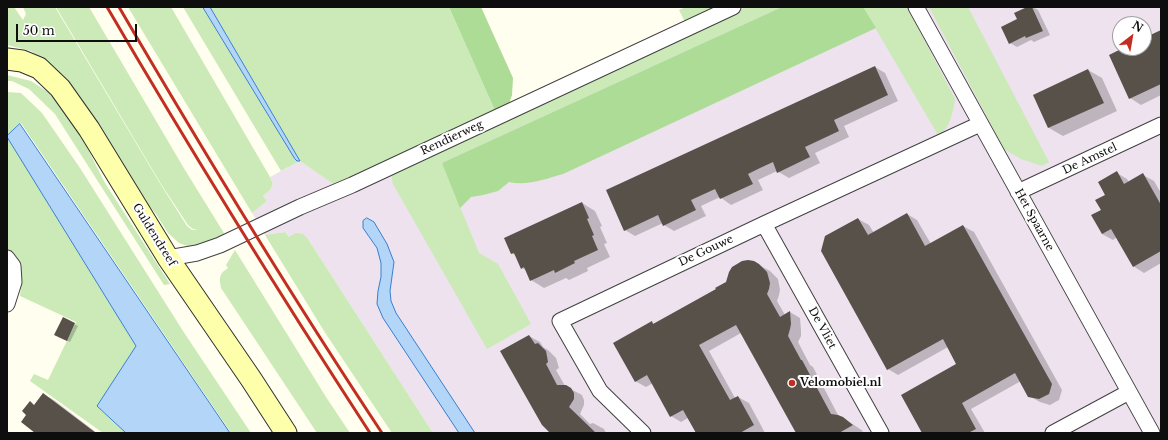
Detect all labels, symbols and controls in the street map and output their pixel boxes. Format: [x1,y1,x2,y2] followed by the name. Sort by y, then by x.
[18,16,139,42] scale bar
[1112,16,1152,56] north arrow
[1130,18,1146,35] text: N
[23,23,55,38] text: 50 m
[419,118,485,158] street label: Rendierweg
[1061,141,1119,177] street label: De Amstel
[1011,186,1057,254] street label: Het Spaarne
[129,201,179,269] street label: Guldendreef
[677,233,735,269] street label: De Gouwe
[805,305,839,351] street label: De Vliet
[800,376,881,390] place label: Velomobiel.nl
[787,378,797,388] marker: Velomobiel.nl

